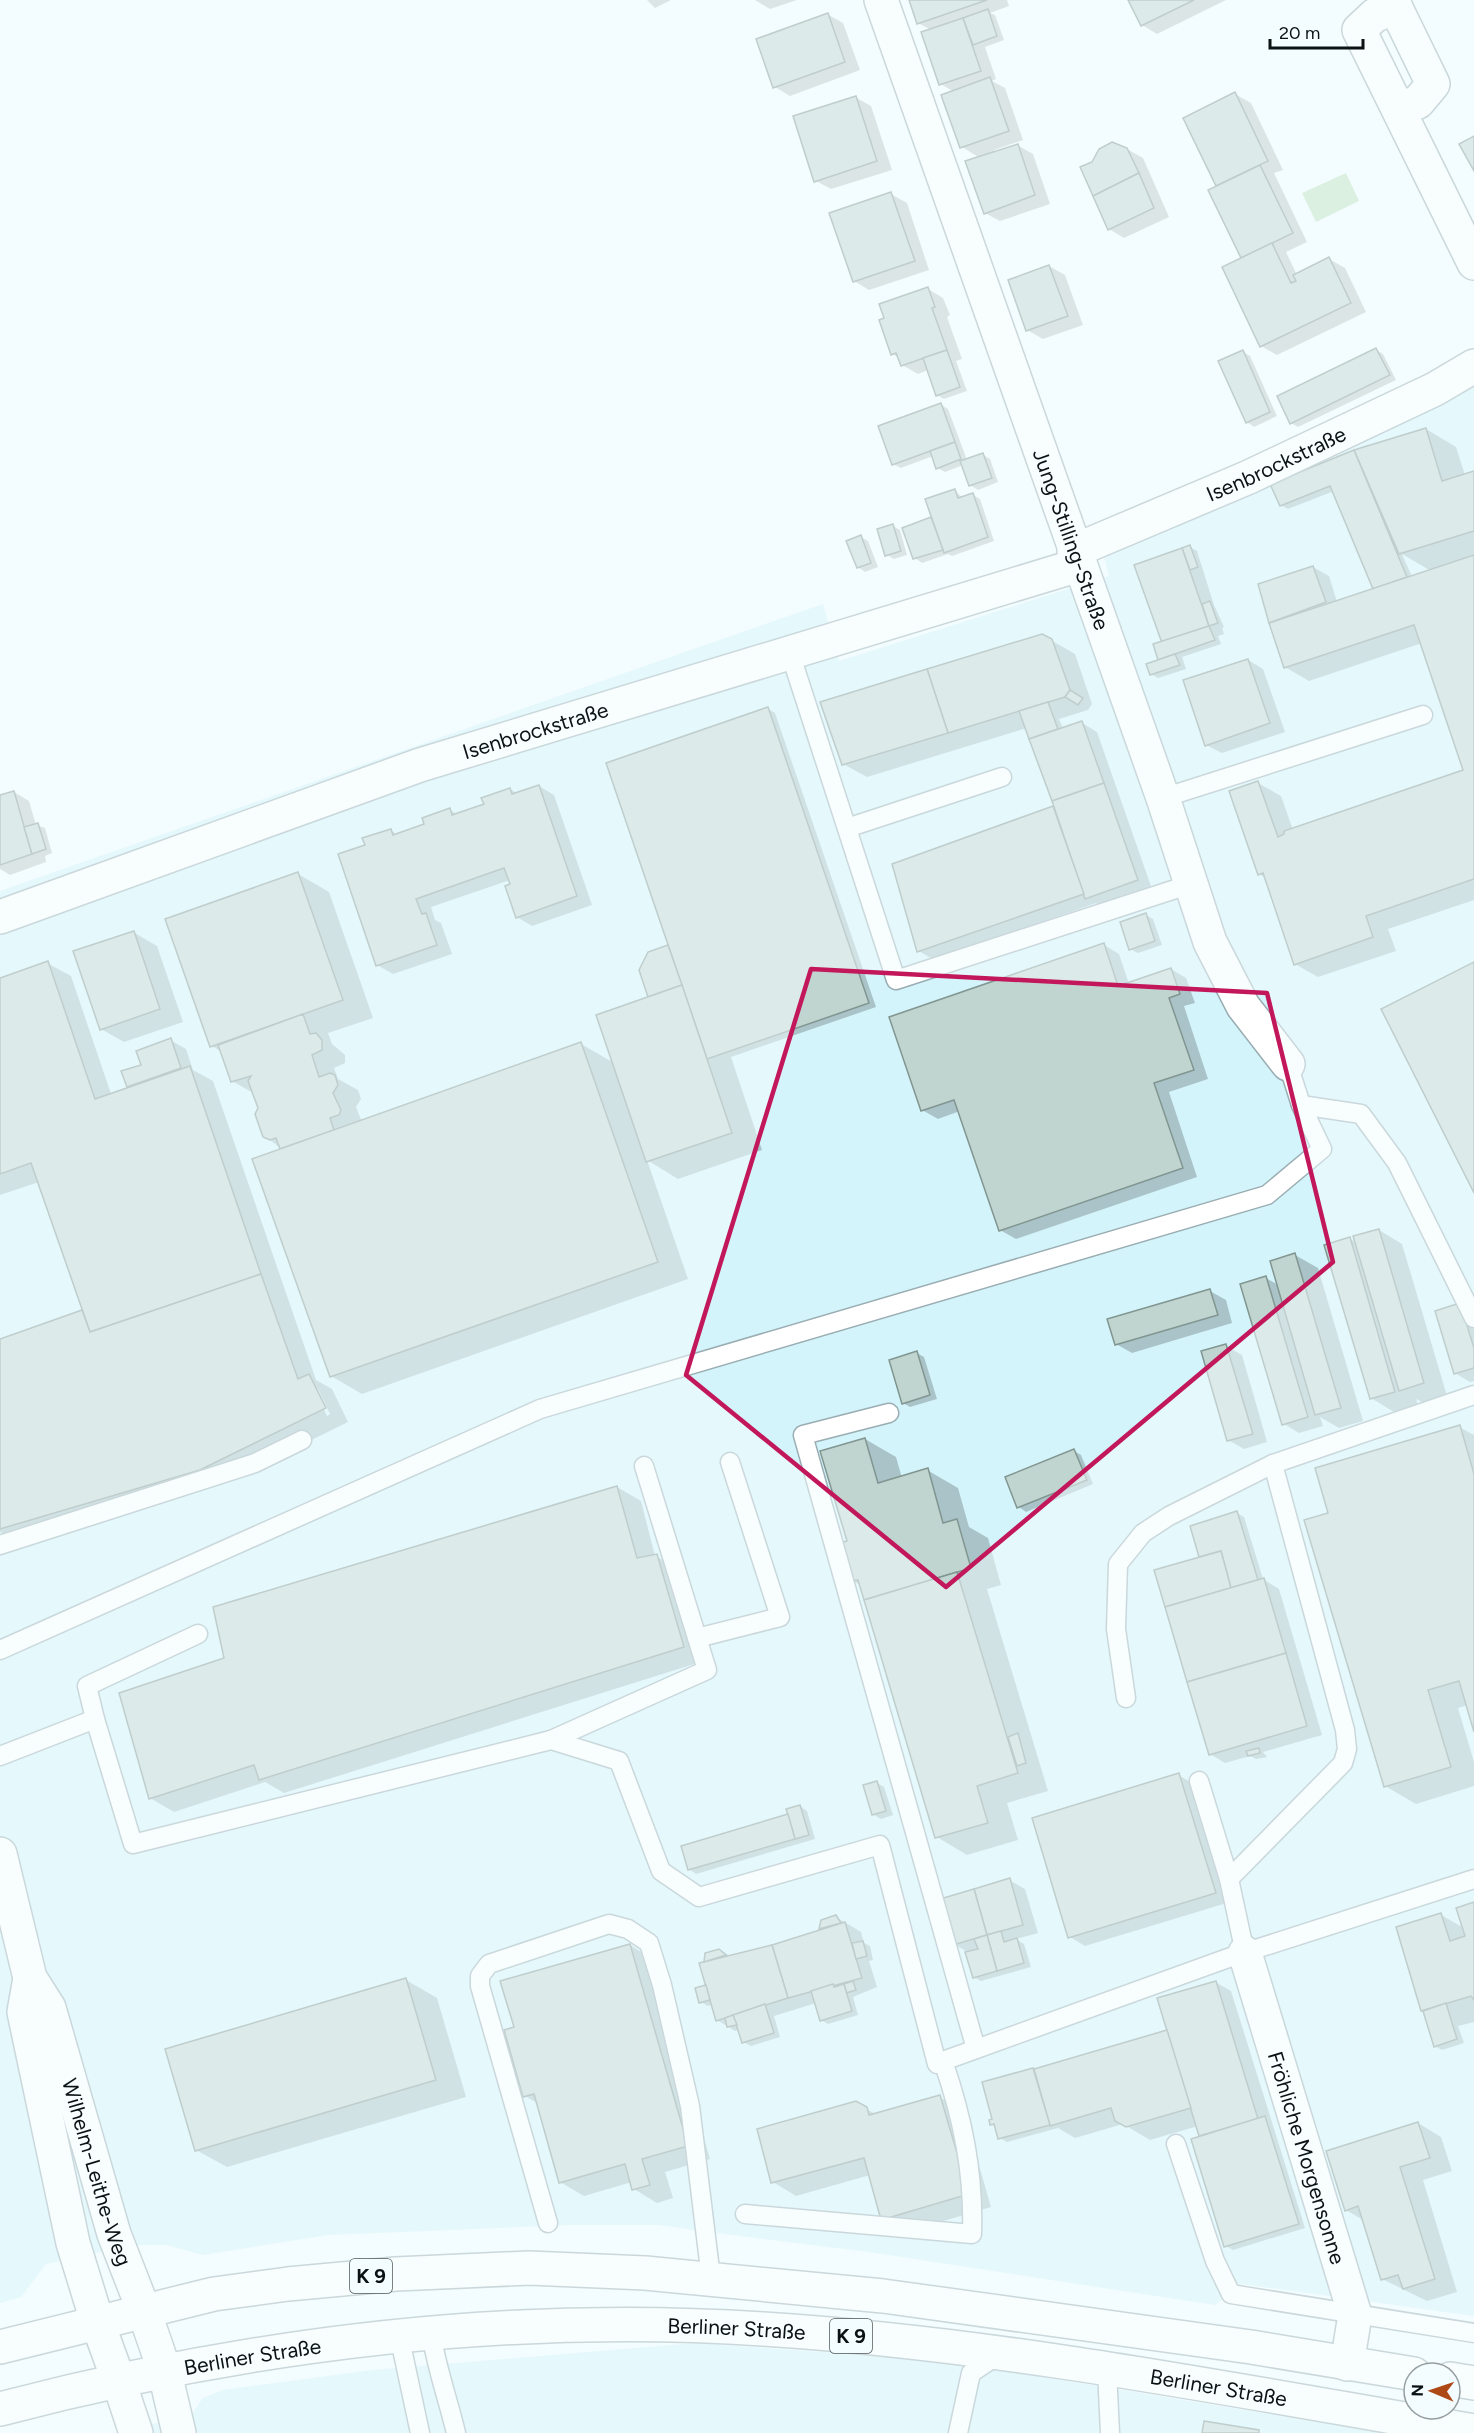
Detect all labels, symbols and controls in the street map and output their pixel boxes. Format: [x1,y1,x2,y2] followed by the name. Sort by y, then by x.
[1270,12,1363,50] scale bar
[1279,22,1320,44] text: 20 m
[1202,421,1350,506] street label: Isenbrockstraße
[1028,446,1115,633] street label: Jung-Stilling-Straße
[459,696,611,764] street label: Isenbrockstraße
[1263,2048,1351,2267] street label: Fröhliche Morgensonne
[57,2075,138,2269] street label: Wilhelm-Leithe-Weg
[350,2259,392,2293] road number: K 9
[667,2312,807,2344] street label: Berliner Straße
[830,2319,872,2353] road number: K 9
[182,2333,322,2380] street label: Berliner Straße
[1402,2361,1462,2421] north arrow
[1148,2363,1289,2411] street label: Berliner Straße
[1408,2384,1427,2397] text: N

